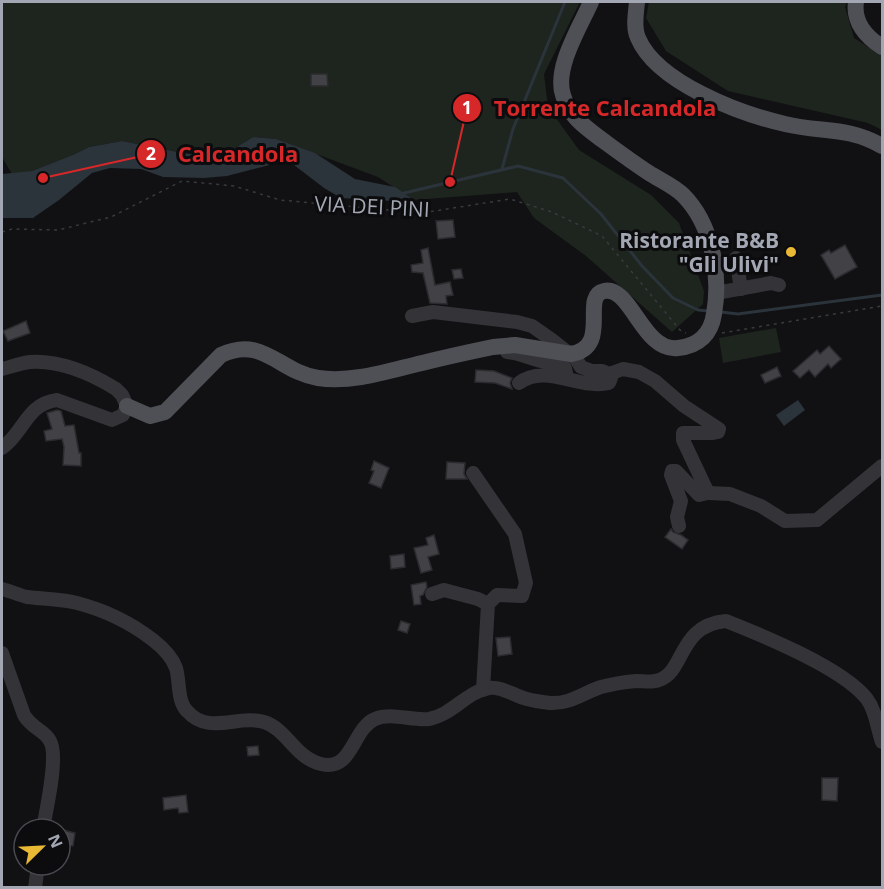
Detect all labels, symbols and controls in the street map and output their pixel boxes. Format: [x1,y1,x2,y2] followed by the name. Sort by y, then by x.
[452,88,729,128] callout: Torrente Calcandola
[494,92,716,122] text: Torrente Calcandola
[462,95,472,119] text: 1
[136,134,310,174] callout: Calcandola
[178,138,298,168] text: Calcandola
[146,141,156,165] text: 2
[314,189,430,223] street label: VIA DEI PINI
[619,226,779,278] place label: Ristorante B&B "Gli Ulivi"
[784,245,798,259] marker: Ristorante B&B "Gli Ulivi"
[12,817,72,877] north arrow
[43,830,68,851] text: N

